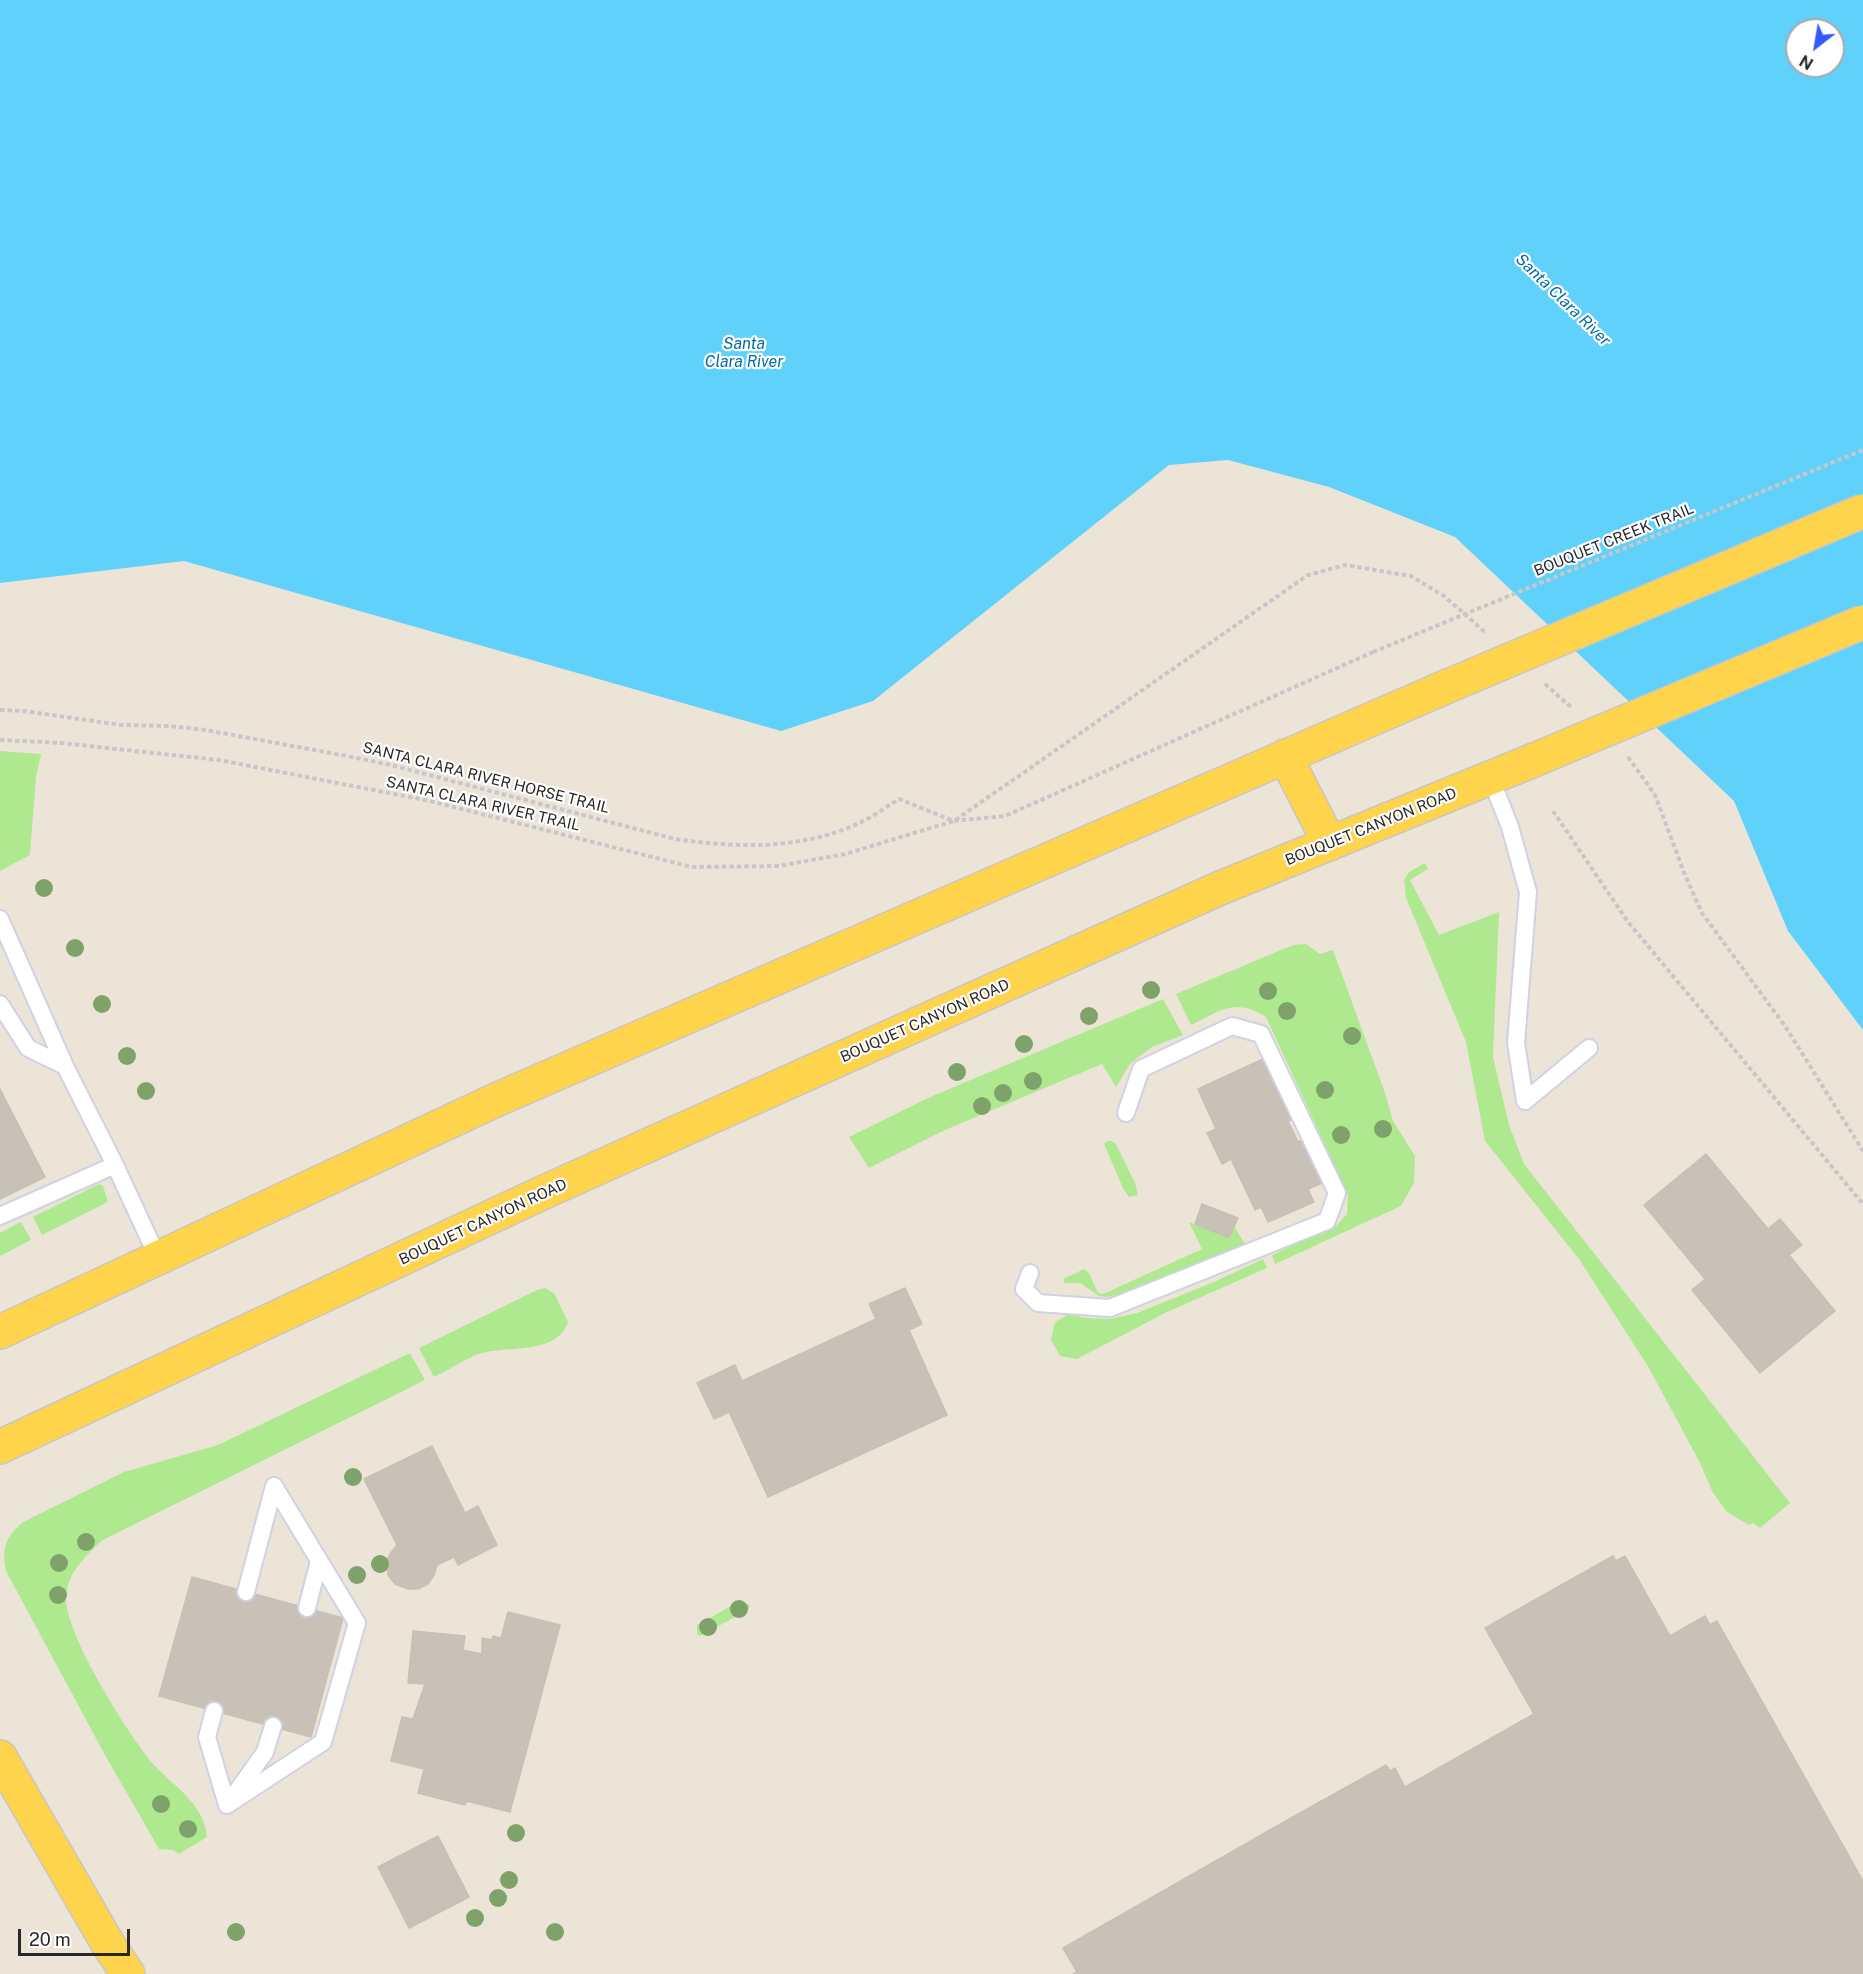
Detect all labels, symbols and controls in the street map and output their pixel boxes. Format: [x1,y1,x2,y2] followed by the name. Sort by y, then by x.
[1785,18,1845,78] north arrow
[1796,51,1817,74] text: N
[1512,250,1614,350] water label: Santa Clara River
[705,334,783,372] water label: Santa Clara River
[1531,500,1697,580] street label: BOUQUET CREEK TRAIL
[361,739,611,817] street label: SANTA CLARA RIVER HORSE TRAIL
[384,773,582,835] street label: SANTA CLARA RIVER TRAIL
[1283,784,1459,870] street label: BOUQUET CANYON ROAD
[838,976,1012,1066] street label: BOUQUET CANYON ROAD
[396,1175,570,1269] street label: BOUQUET CANYON ROAD
[21,1917,134,1955] scale bar
[29,1929,71,1950] text: 20 m

